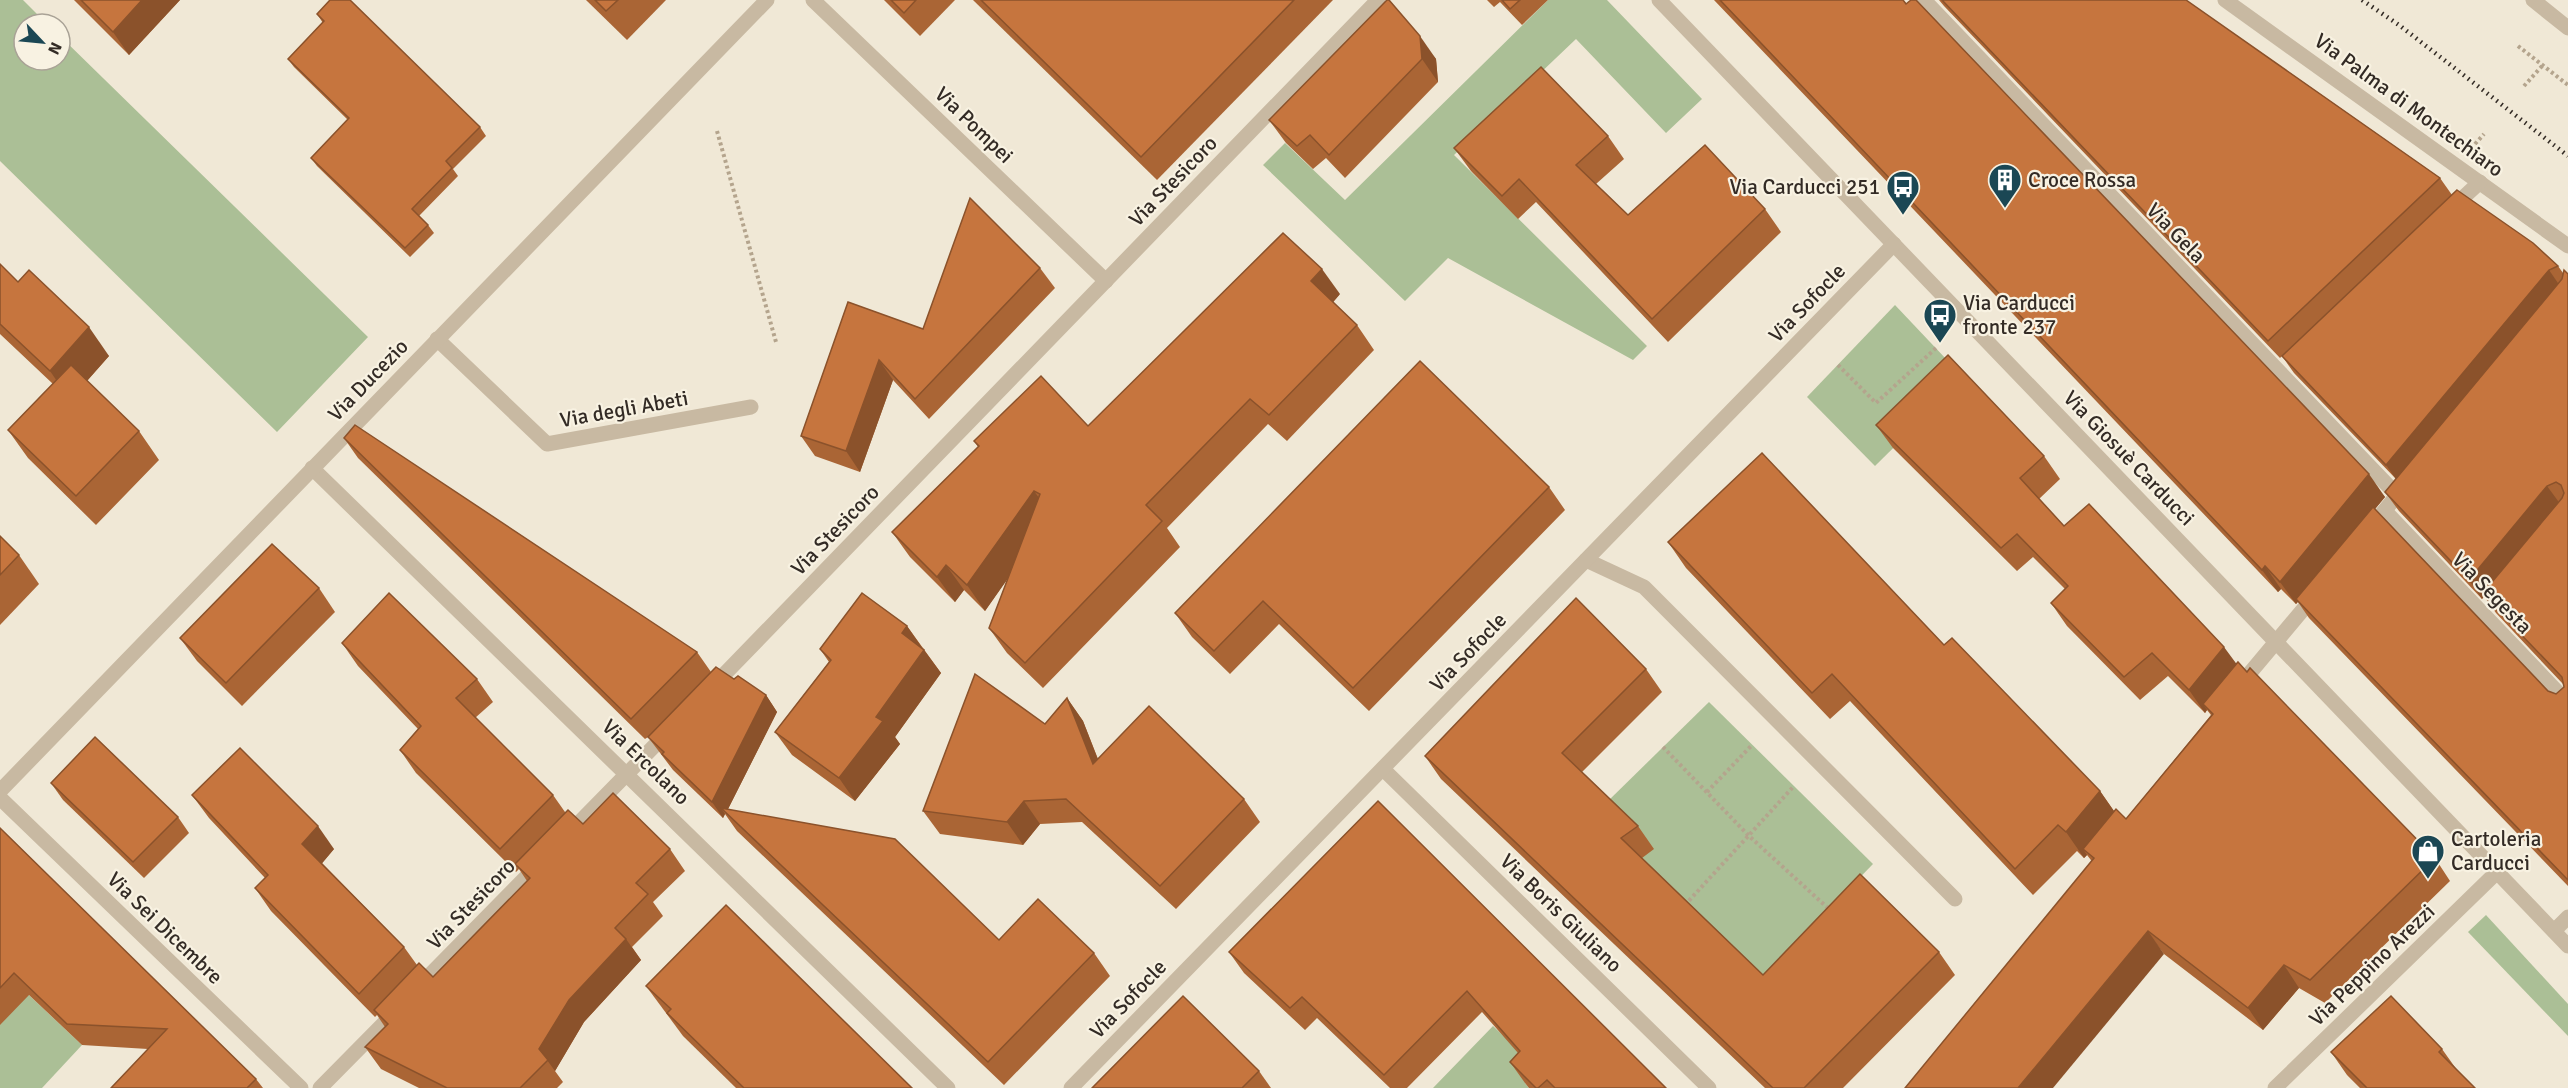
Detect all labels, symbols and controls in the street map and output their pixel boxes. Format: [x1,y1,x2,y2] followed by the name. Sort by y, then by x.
[12,12,72,72] north arrow
[2309,28,2509,182] street label: Via Palma di Montechiaro
[43,39,66,58] text: N
[929,81,1019,169] street label: Via Pompei
[1123,130,1223,232] street label: Via Stesicoro
[1987,162,2023,209] building icon: Croce Rossa
[2028,167,2136,193] place label: Croce Rossa
[1885,169,1921,216] bus stop icon: Via Carducci 251
[1729,174,1880,200] place label: Via Carducci 251
[2141,197,2211,269] street label: Via Gela
[1763,258,1851,348] street label: Via Sofocle
[1963,290,2075,340] place label: Via Carducci fronte 237
[1922,297,1958,344] bus stop icon: Via Carducci fronte 237
[322,333,414,427] street label: Via Ducezio
[558,385,690,433] street label: Via degli Abeti
[2058,385,2200,531] street label: Via Giosuè Carducci
[785,479,885,581] street label: Via Stesicoro
[2447,547,2537,639] street label: Via Segesta
[1424,607,1512,697] street label: Via Sofocle
[597,714,695,810] street label: Via Ercolano
[2451,826,2541,876] place label: Cartoleria Carducci
[2410,833,2446,880] shop icon: Cartoleria Carducci
[1495,848,1627,978] street label: Via Boris Giuliano
[421,853,521,955] street label: Via Stesicoro
[102,866,228,990] street label: Via Sei Dicembre
[2304,898,2440,1032] street label: Via Peppino Arezzi
[1084,954,1172,1044] street label: Via Sofocle

